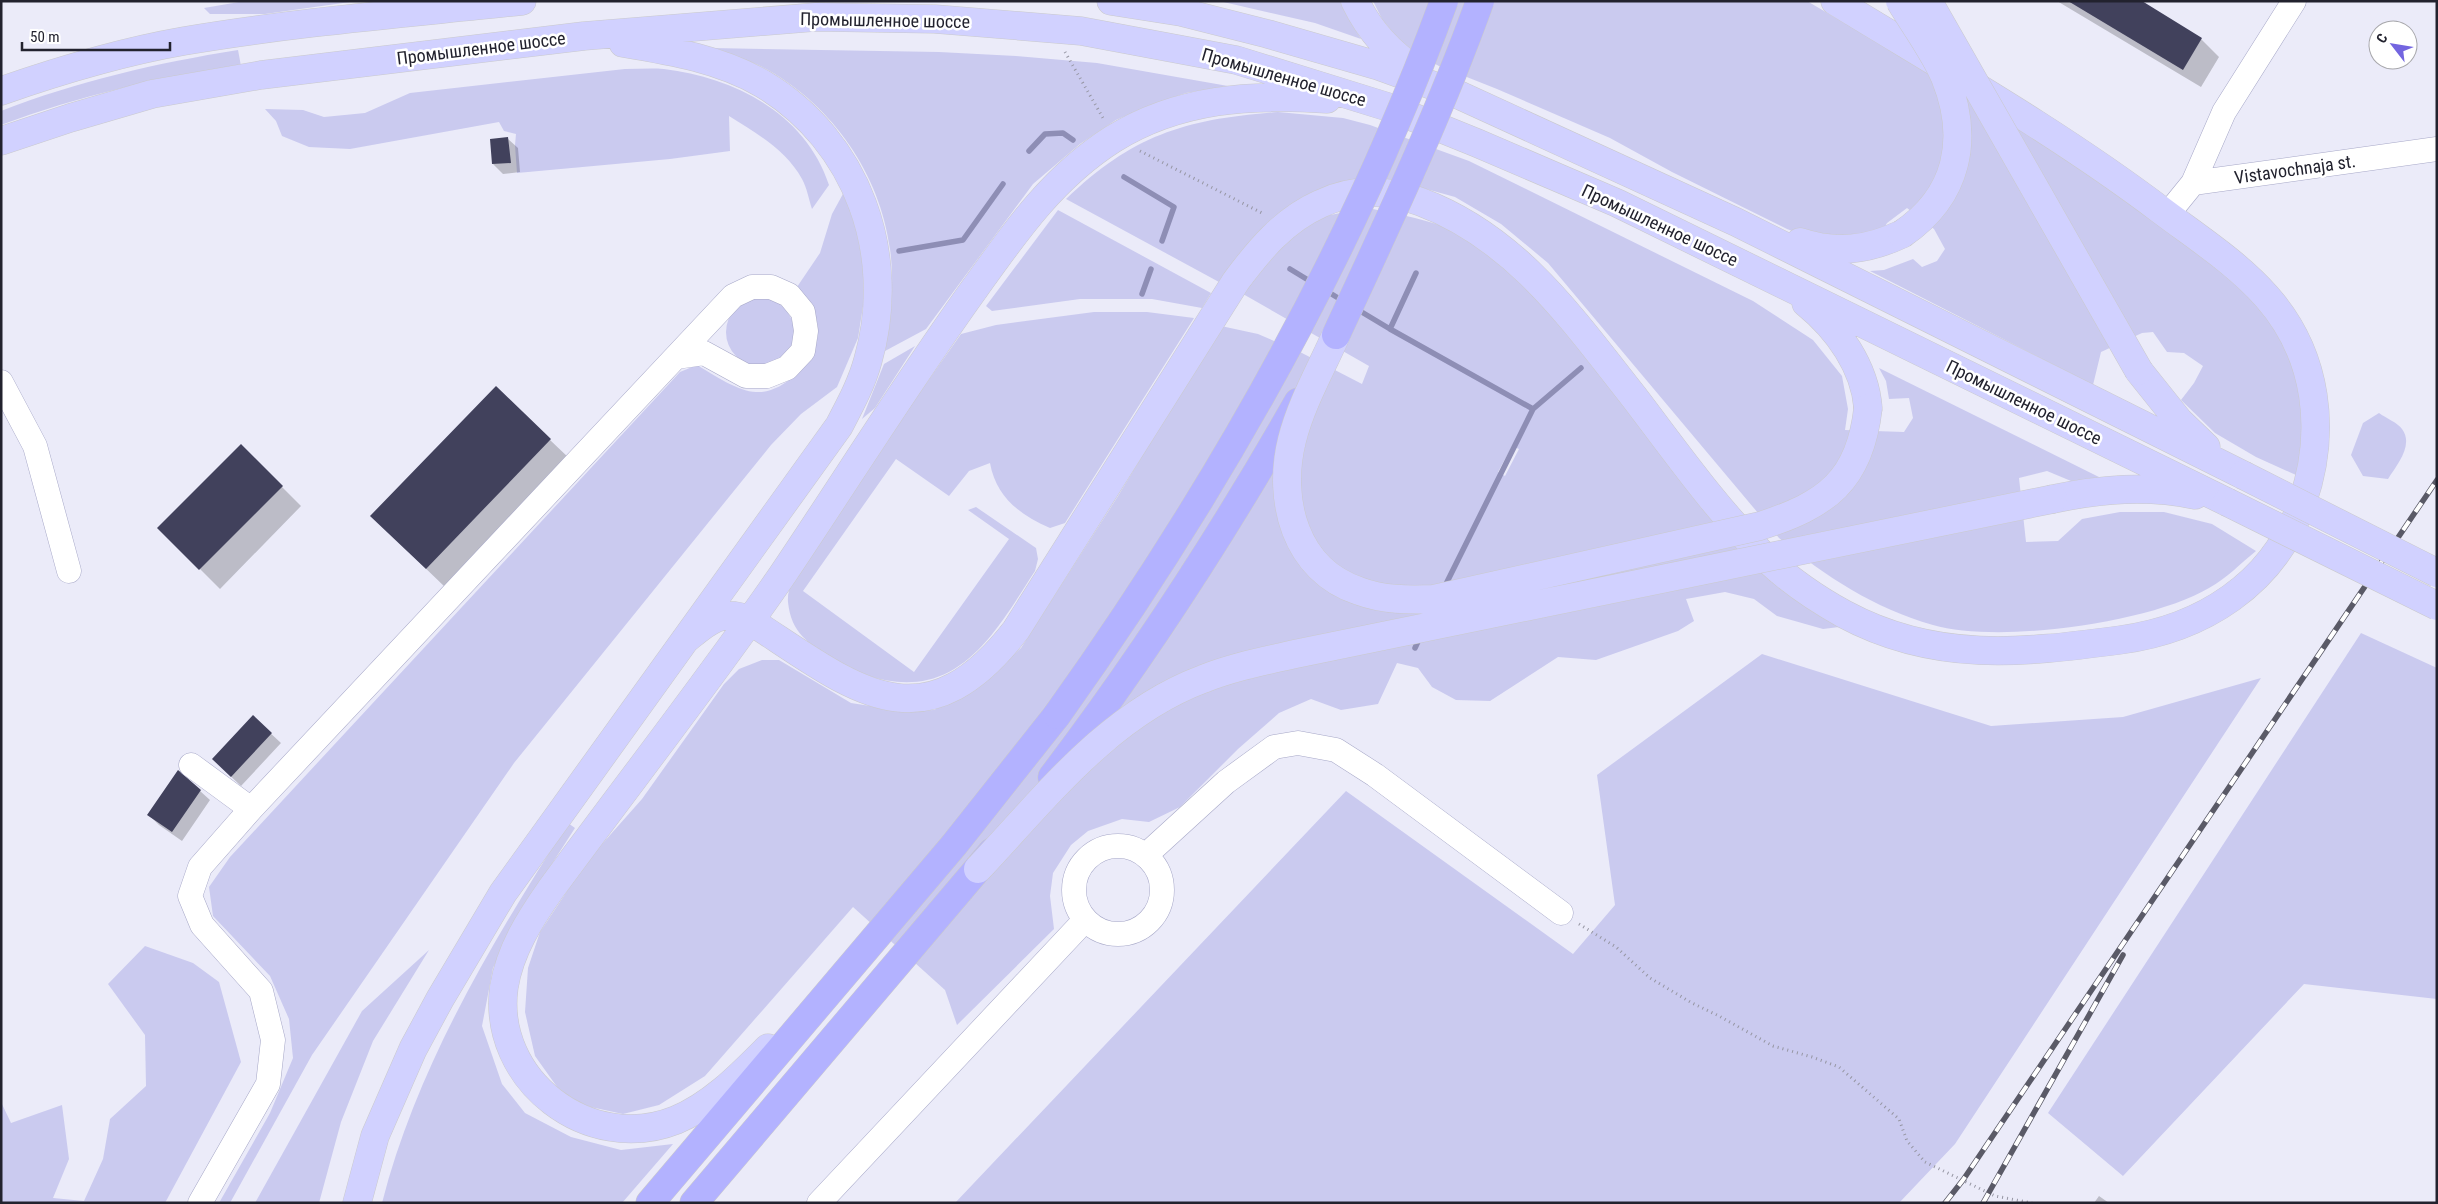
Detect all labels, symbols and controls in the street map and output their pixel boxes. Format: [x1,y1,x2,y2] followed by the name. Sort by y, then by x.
[800,8,970,32] street label: Промышленное шоссе
[22,20,170,52] scale bar
[2368,20,2418,70] north arrow
[395,27,567,69] street label: Промышленное шоссе
[30,28,60,46] text: 50 m
[2373,31,2391,46] text: С
[1199,43,1369,111] street label: Промышленное шоссе
[2233,150,2357,188] street label: Vistavochnaja st.
[1579,180,1741,270] street label: Промышленное шоссе
[1943,355,2105,449] street label: Промышленное шоссе

